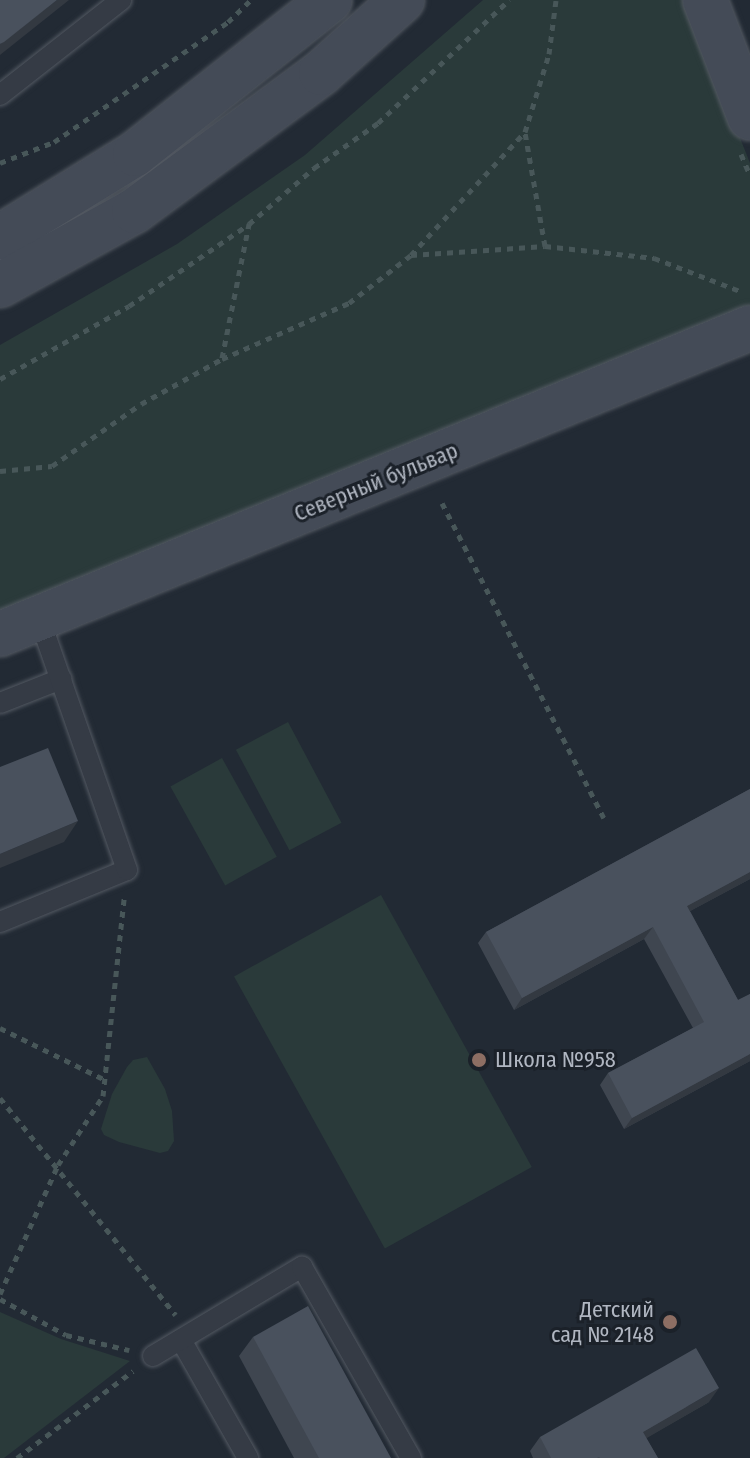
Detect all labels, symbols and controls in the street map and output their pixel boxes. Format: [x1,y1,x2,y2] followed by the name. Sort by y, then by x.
[290,437,462,527] street label: Северный бульвар
[495,1047,616,1073] place label: Школа №958
[470,1051,488,1069] marker: Школа №958
[551,1296,654,1348] place label: Детский сад № 2148
[661,1313,679,1331] marker: Детский сад № 2148

